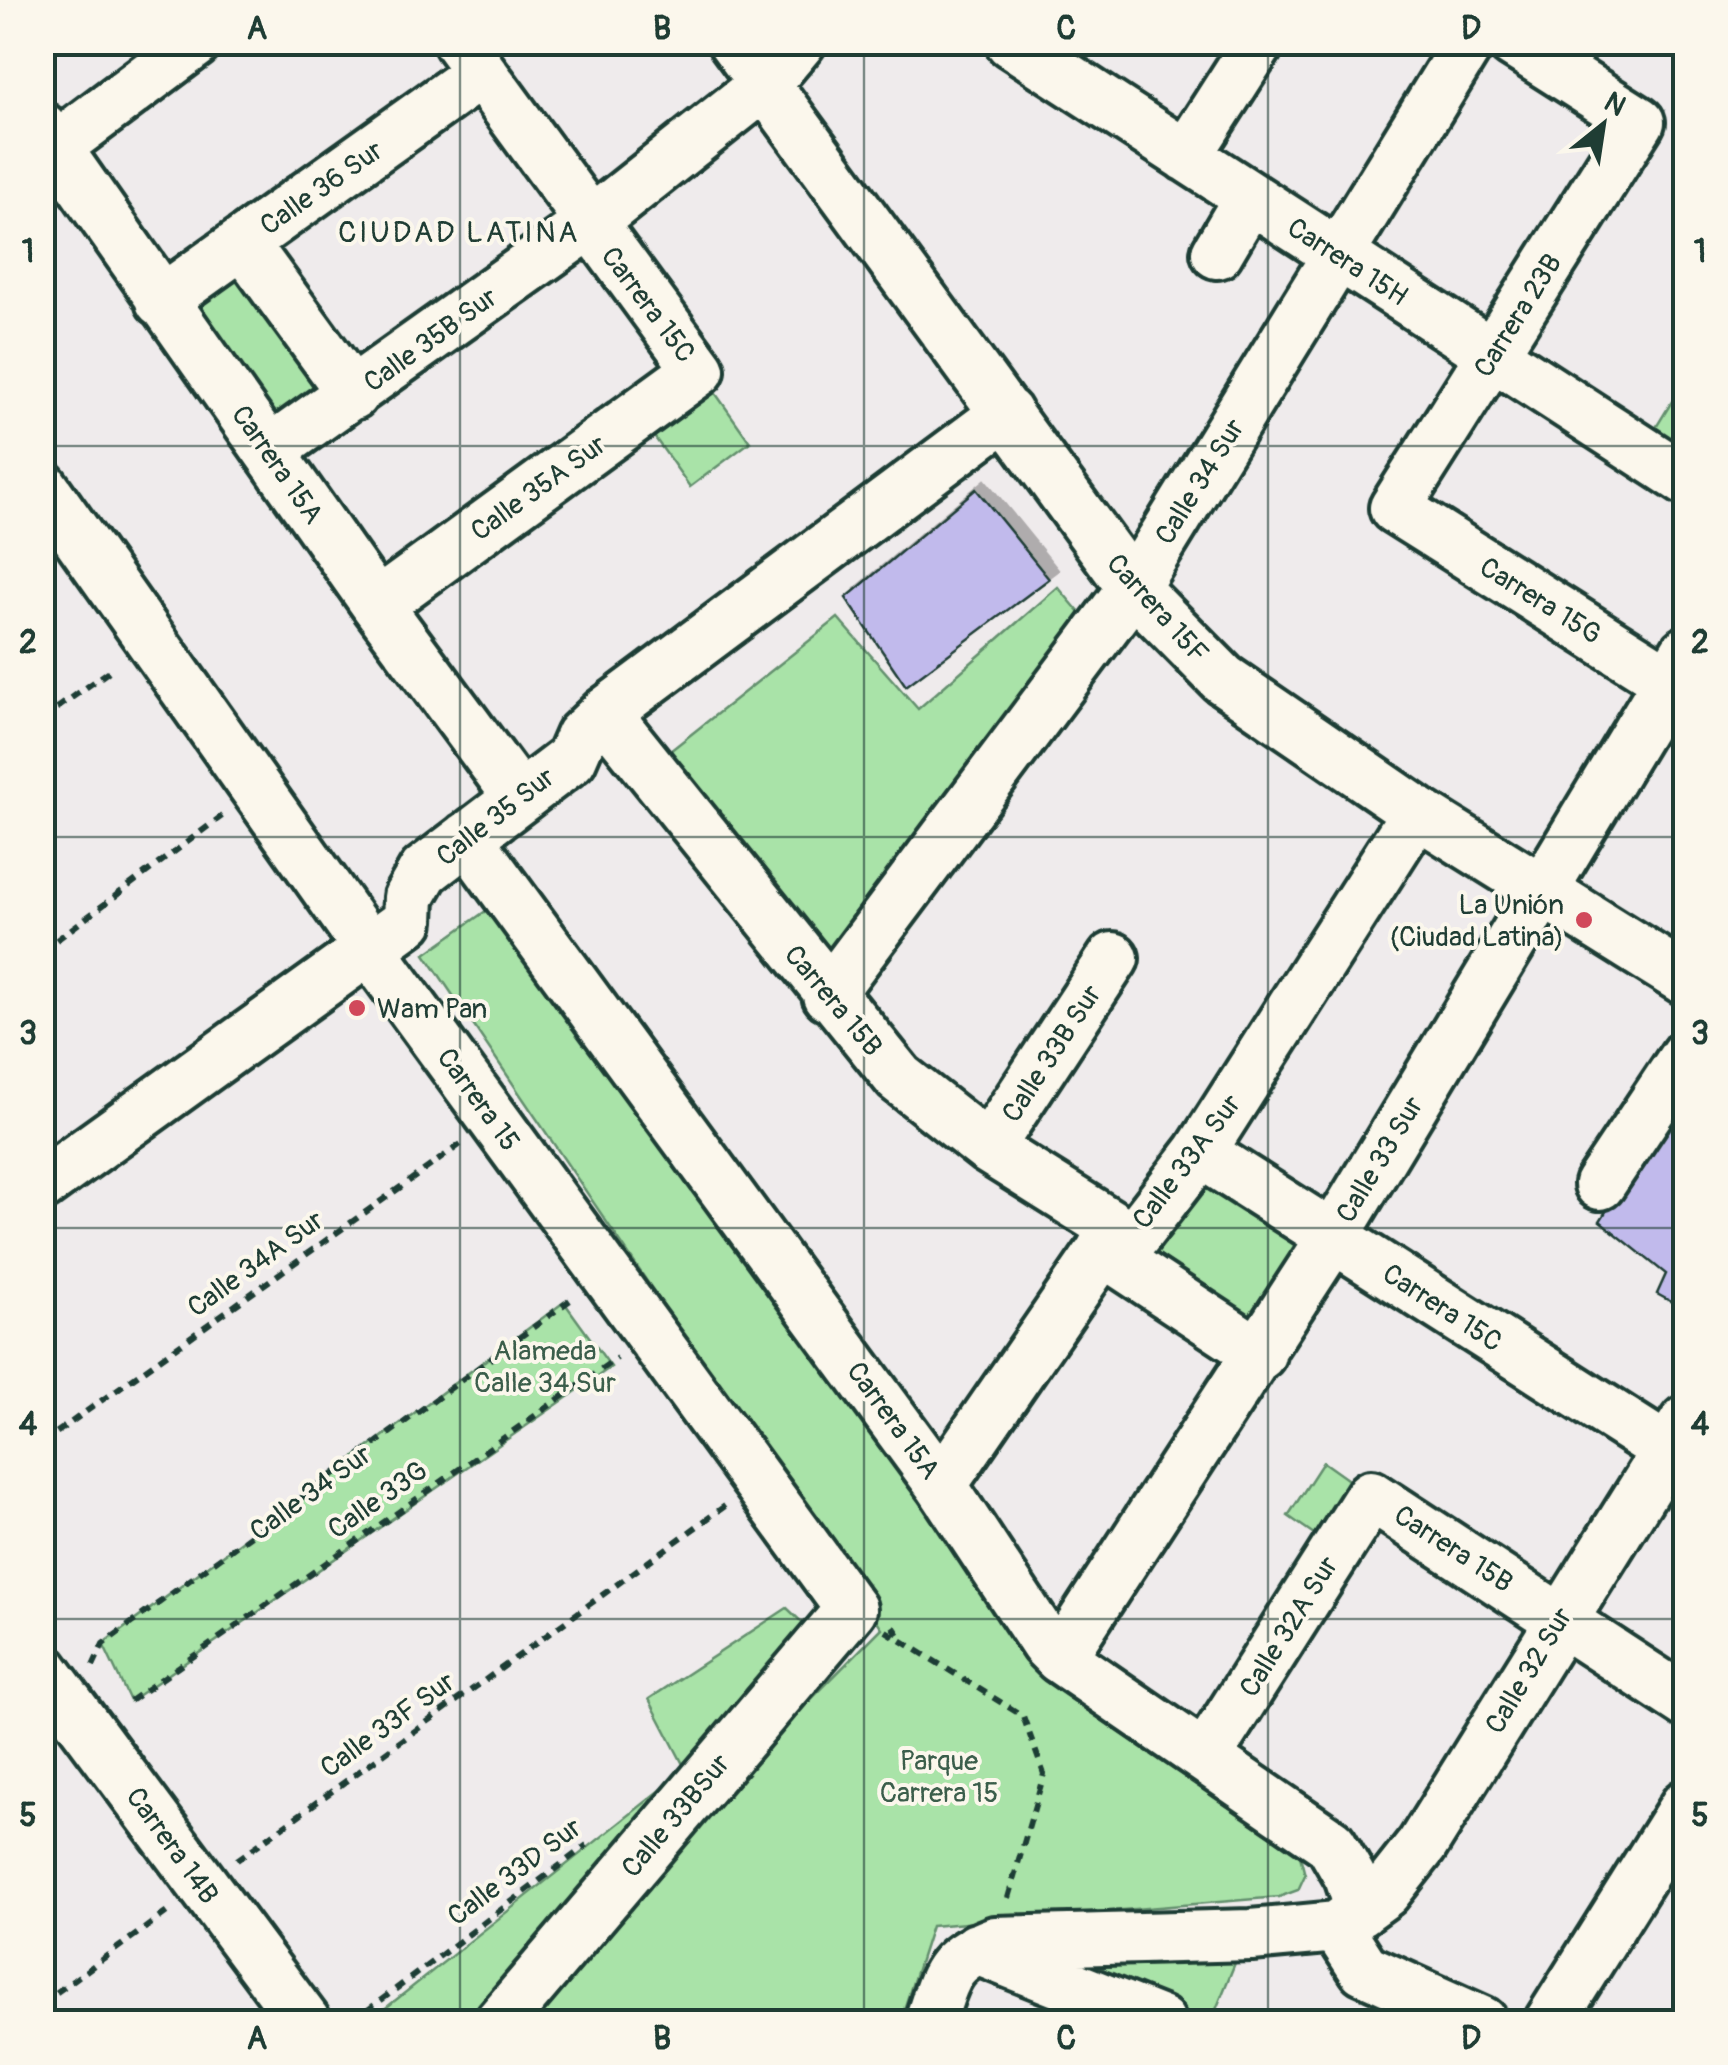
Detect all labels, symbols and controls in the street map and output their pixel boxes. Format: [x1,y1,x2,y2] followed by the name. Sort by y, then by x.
[247,9,268,49] text: A
[653,9,671,49] text: B
[1056,9,1076,49] text: C
[1461,9,1481,49] text: D
[1553,75,1653,175] north arrow
[1598,85,1632,125] text: N
[254,133,390,243] street label: Calle 36 Sur
[1280,210,1414,314] street label: Carrera 15H
[338,214,580,251] district label: CIUDAD LATINA
[22,232,34,272] text: 1
[1694,232,1706,272] text: 1
[593,240,703,370] street label: Carrera 15C
[1467,248,1570,384] street label: Carrera 23B
[357,280,505,400] street label: Calle 35B Sur
[223,399,330,531] street label: Carrera 15A
[1148,412,1253,551] street label: Calle 34 Sur
[464,427,613,549] street label: Calle 35A Sur
[1099,547,1215,671] street label: Carrera 15F
[1473,550,1608,652] street label: Carrera 15G
[19,623,37,663] text: 2
[1691,623,1709,663] text: 2
[430,760,562,874] street label: Calle 35 Sur
[1390,888,1564,955] place label: La Unión (Ciudad Latina)
[1573,909,1595,931] marker: La Unión (Ciudad Latina)
[776,938,890,1064] street label: Carrera 15B
[995,978,1110,1129] street label: Calle 33B Sur
[377,992,487,1027] place label: Wam Pan
[346,997,368,1019] marker: Wam Pan
[19,1014,37,1054] text: 3
[1691,1014,1709,1054] text: 3
[429,1042,527,1158] street label: Carrera 15
[1125,1088,1249,1236] street label: Calle 33A Sur
[1329,1090,1432,1229] street label: Calle 33 Sur
[181,1203,331,1325] street label: Calle 34A Sur
[1376,1257,1509,1360] street label: Carrera 15C
[474,1334,616,1401] park label: Alameda Calle 34 Sur
[838,1355,947,1487] street label: Carrera 15A
[19,1405,38,1445] text: 4
[1691,1405,1710,1445] text: 4
[243,1437,379,1549] street label: Calle 34 Sur
[321,1453,434,1547] street label: Calle 33G
[1387,1498,1519,1601] street label: Carrera 15B
[1232,1550,1346,1704] street label: Calle 32A Sur
[1478,1601,1581,1740] street label: Calle 32 Sur
[314,1665,462,1786] street label: Calle 33F Sur
[880,1744,998,1811] park label: Parque Carrera 15
[614,1747,738,1885] street label: Calle 33BSur
[118,1781,226,1911] street label: Carrera 14B
[19,1796,37,1836] text: 5
[1691,1796,1709,1836] text: 5
[441,1810,589,1934] street label: Calle 33D Sur
[247,2019,268,2059] text: A
[653,2019,671,2059] text: B
[1056,2019,1076,2059] text: C
[1461,2019,1481,2059] text: D

